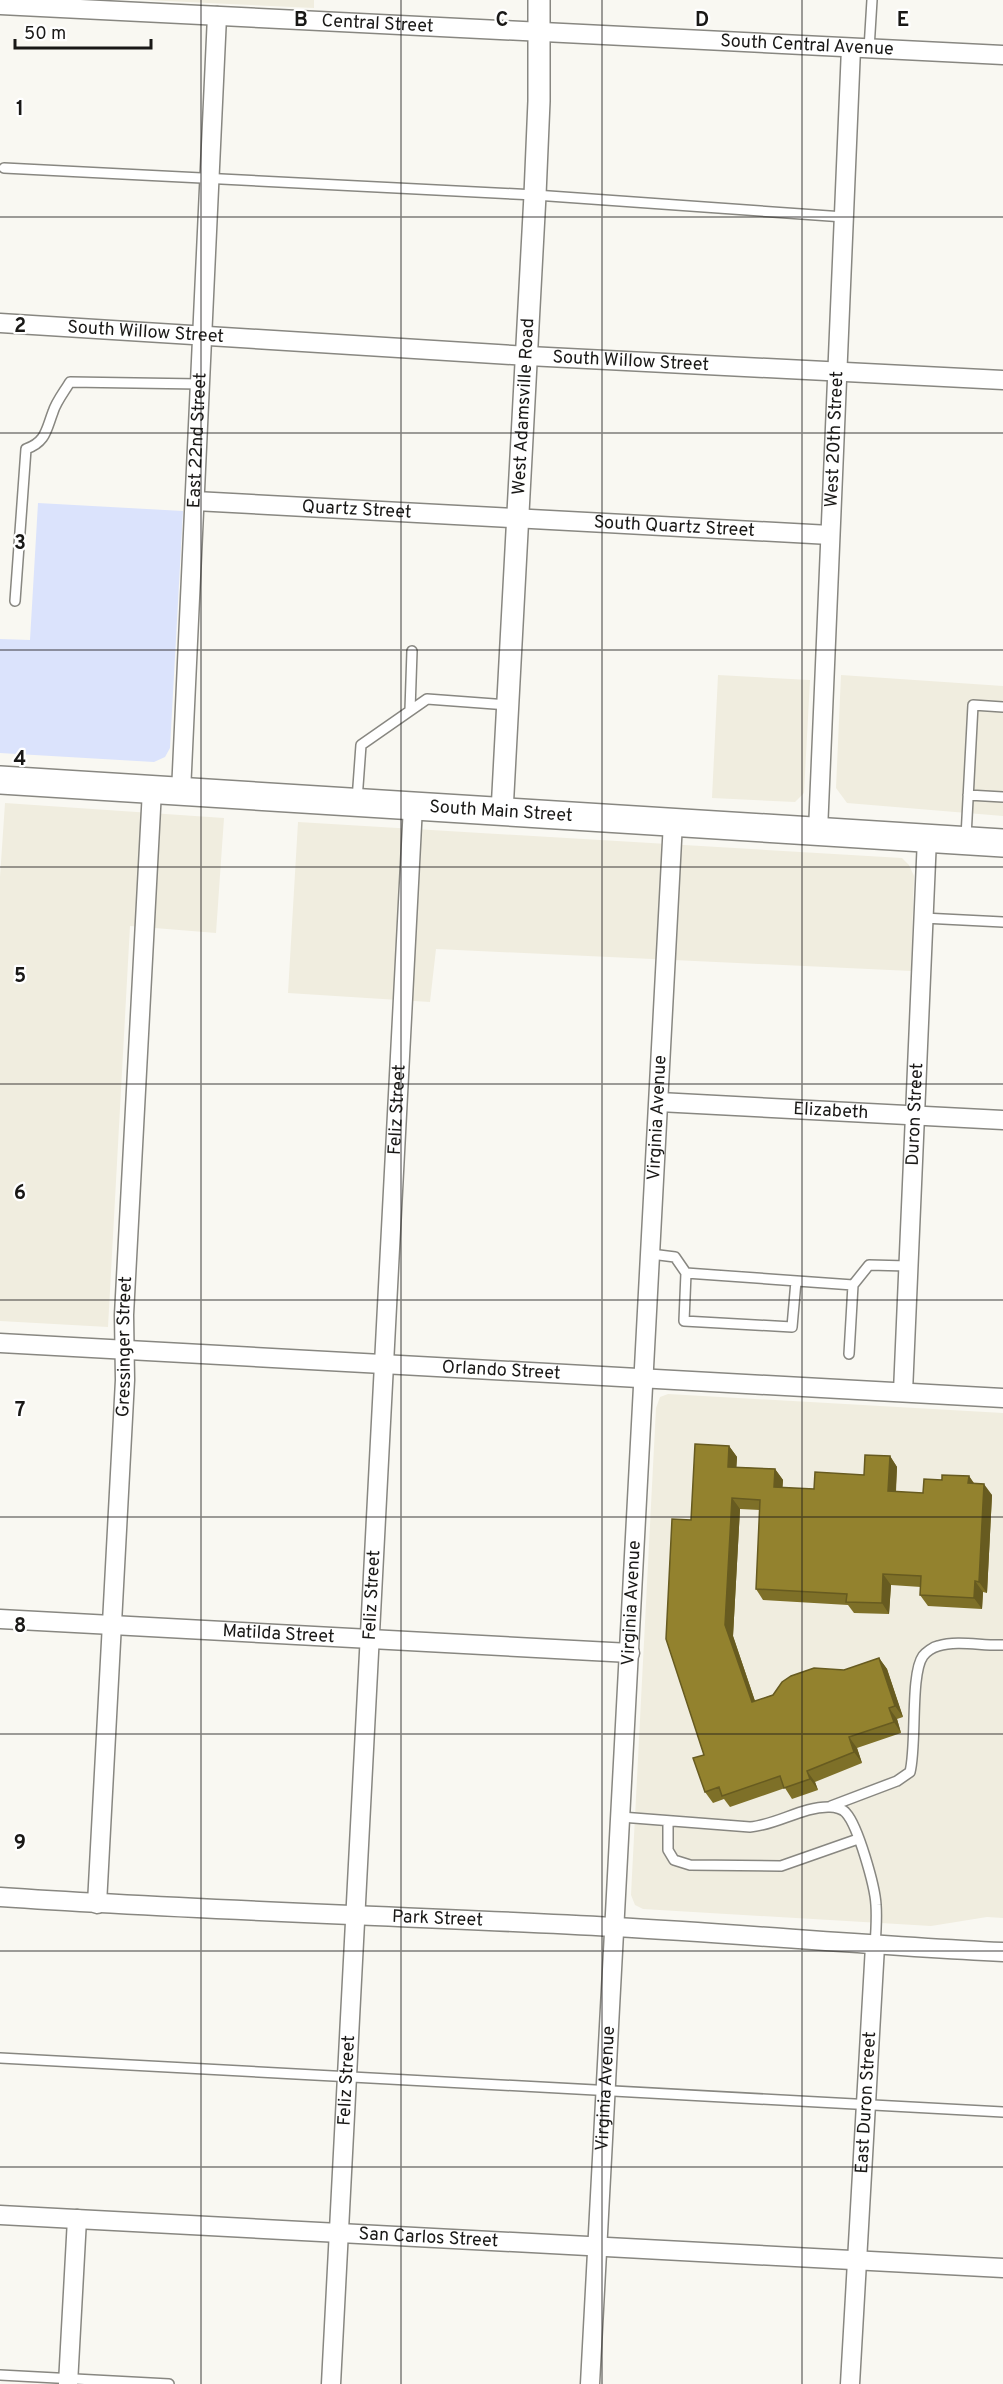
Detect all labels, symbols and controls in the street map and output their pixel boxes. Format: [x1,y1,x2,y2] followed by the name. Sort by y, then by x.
[294,8,308,34] text: B
[496,8,508,34] text: C
[695,8,709,34] text: D
[897,8,909,34] text: E
[321,10,434,38] street label: Central Street
[15,12,152,50] scale bar
[24,23,66,46] text: 50 m
[720,29,894,61] street label: South Central Avenue
[16,97,24,123] text: 1
[14,314,26,340] text: 2
[67,316,225,348] street label: South Willow Street
[507,318,540,496] street label: West Adamsville Road
[552,346,710,377] street label: South Willow Street
[820,371,849,508] street label: West 20th Street
[183,372,212,509] street label: East 22nd Street
[301,495,412,524] street label: Quartz Street
[593,511,756,542] street label: South Quartz Street
[14,531,26,557] text: 3
[14,747,26,773] text: 4
[429,795,573,827] street label: South Main Street
[14,964,26,990] text: 5
[642,1054,672,1181] street label: Virginia Avenue
[901,1062,929,1166] street label: Duron Street
[383,1064,411,1156] street label: Feliz Street
[793,1098,869,1124] street label: Elizabeth
[14,1181,26,1207] text: 6
[112,1276,138,1418] street label: Gressinger Street
[441,1356,561,1385] street label: Orlando Street
[15,1398,25,1424] text: 7
[617,1540,646,1666] street label: Virginia Avenue
[358,1549,386,1641] street label: Feliz Street
[14,1614,26,1640] text: 8
[222,1620,335,1649] street label: Matilda Street
[14,1831,26,1857] text: 9
[392,1905,483,1932] street label: Park Street
[591,2025,621,2152] street label: Virginia Avenue
[851,2031,882,2174] street label: East Duron Street
[333,2035,361,2126] street label: Feliz Street
[358,2222,499,2253] street label: San Carlos Street

